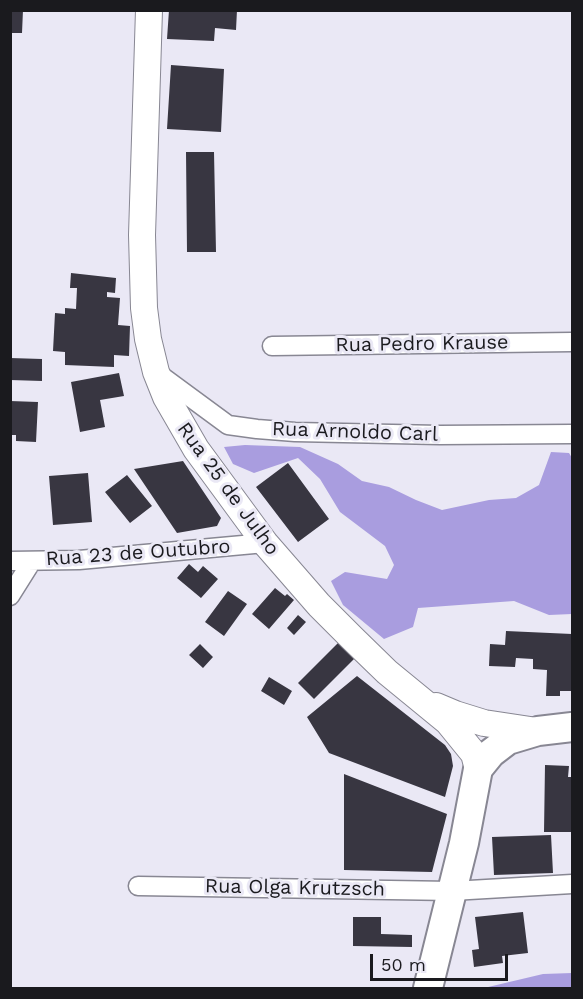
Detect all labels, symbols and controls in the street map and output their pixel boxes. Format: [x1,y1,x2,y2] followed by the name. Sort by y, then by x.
[335,330,509,358] street label: Rua Pedro Krause
[272,417,438,447] street label: Rua Arnoldo Carl
[172,418,284,560] street label: Rua 25 de Julho
[45,535,231,571] street label: Rua 23 de Outubro
[205,874,385,902] street label: Rua Olga Krutzsch
[373,942,511,980] scale bar
[381,954,426,975] text: 50 m

